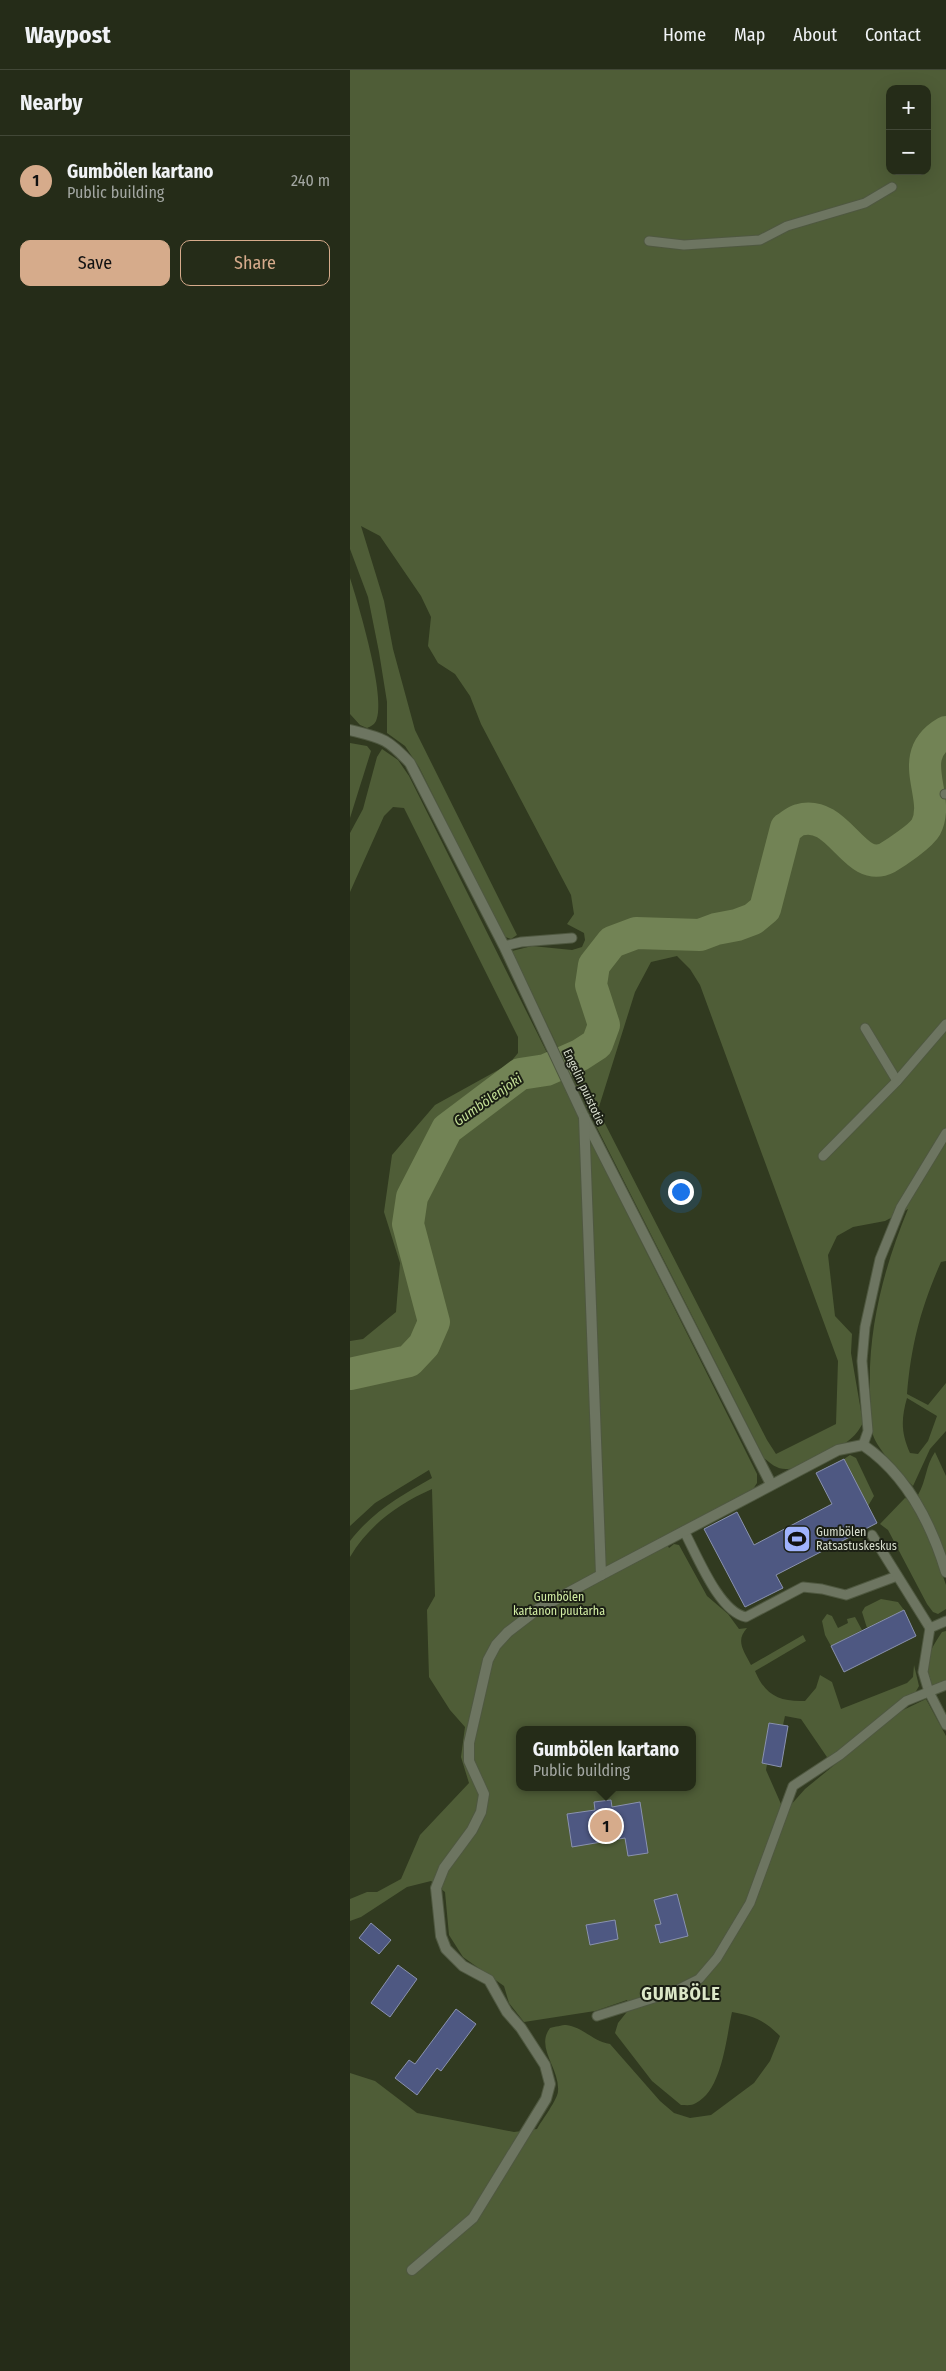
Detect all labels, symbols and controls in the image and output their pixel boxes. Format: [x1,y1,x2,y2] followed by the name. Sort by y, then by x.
[25,21,111,49] text: Waypost
[663,24,706,46] text: Home
[734,24,765,46] text: Map
[793,24,837,46] text: About
[865,24,921,46] text: Contact
[886,85,931,175] map controls
[886,85,931,130] button: +
[20,90,82,116] text: Nearby
[886,130,931,175] button: −
[67,160,214,183] text: Gumbölen kartano
[33,171,39,190] text: 1
[291,171,330,190] text: 240 m
[67,183,164,202] text: Public building
[20,240,170,286] button: Save
[180,240,330,286] button: Share
[560,1047,608,1127] street label: Engelin puistotie
[451,1070,526,1130] water label: Gumbölenjoki
[668,1179,694,1205] your location
[782,1524,812,1554] sports icon: Gumbölen Ratsastuskeskus
[816,1525,897,1553] place label: Gumbölen Ratsastuskeskus
[513,1590,605,1618] park label: Gumbölen kartanon puutarha
[516,1726,696,1791] popup
[533,1738,679,1761] text: Gumbölen kartano
[533,1761,630,1780] text: Public building
[590,1807,622,1845] pin: 1
[641,1983,721,2005] district label: GUMBÖLE

